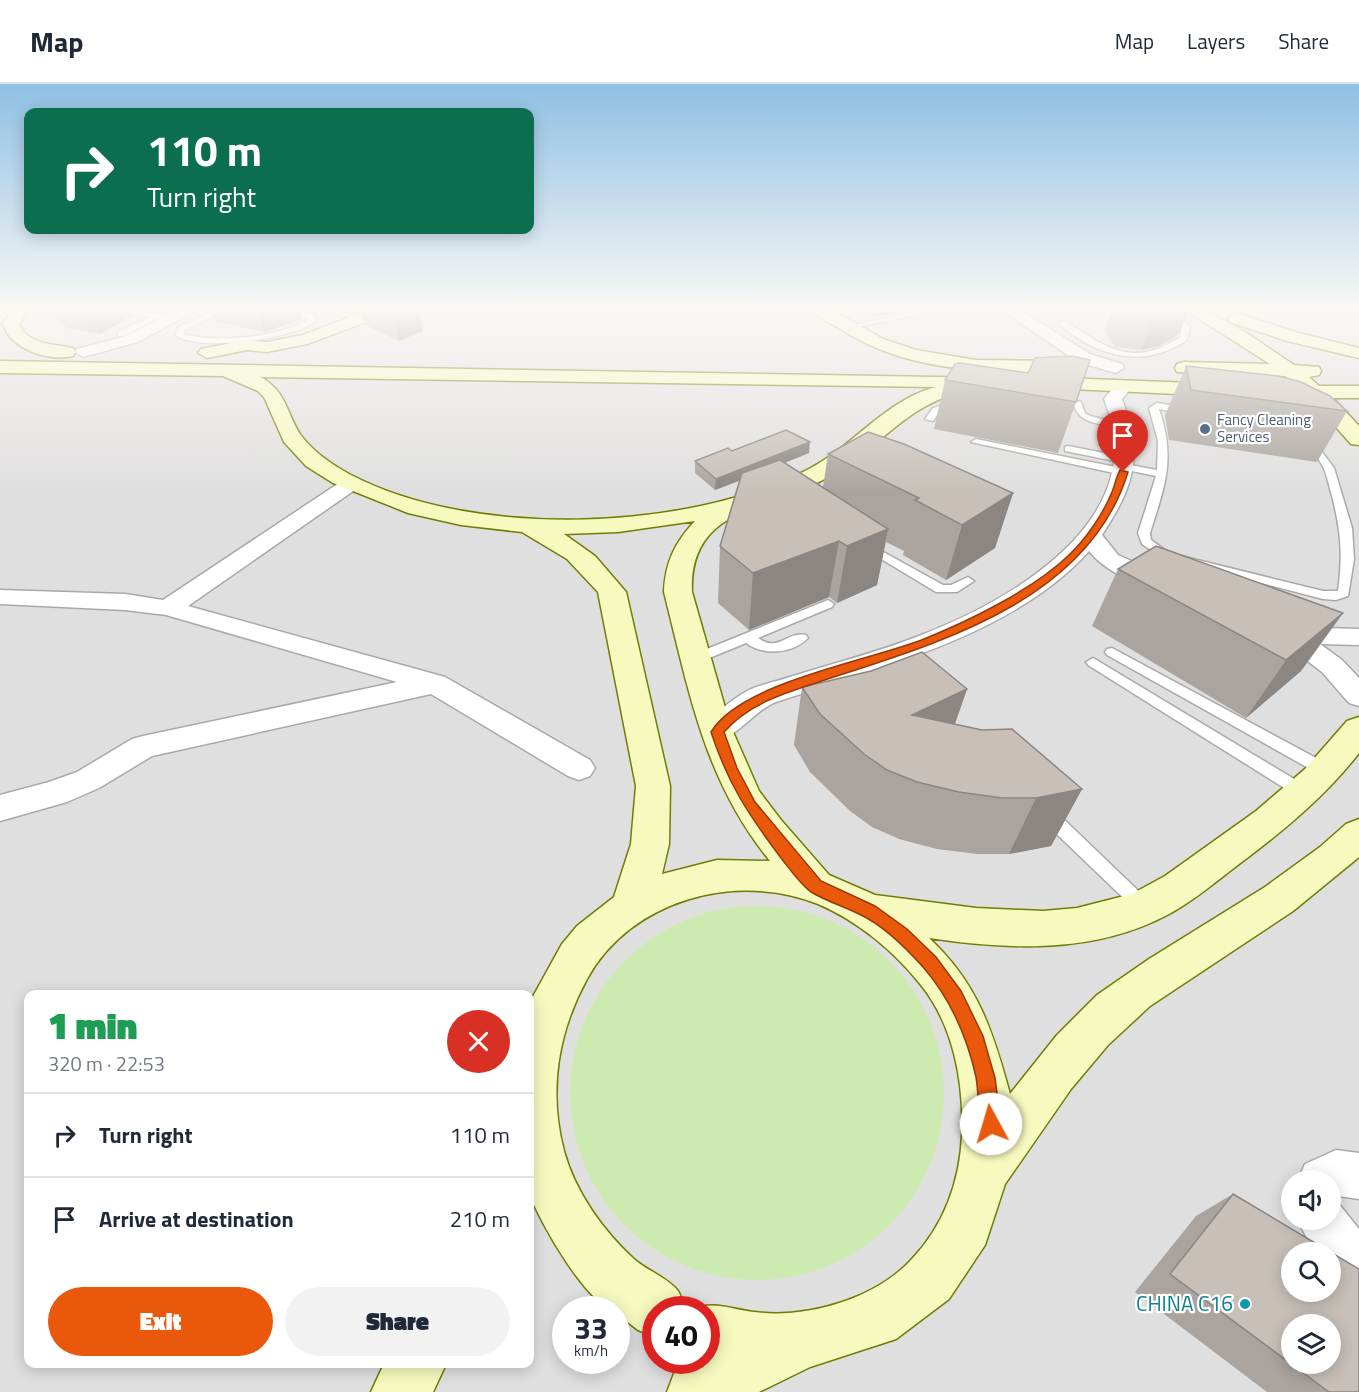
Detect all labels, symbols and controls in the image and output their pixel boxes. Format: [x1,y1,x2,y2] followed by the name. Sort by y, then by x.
[30,20,84,63] text: Map
[1115,25,1154,57] text: Map
[1187,25,1245,57] text: Layers
[1278,25,1329,57] text: Share
[147,118,262,182] text: 110 m
[48,132,126,210] icon: right
[147,176,256,217] text: Turn right
[1217,408,1311,448] place label: Fancy Cleaning Services
[1097,410,1148,472] pin
[1106,419,1139,452] icon: arrive
[1198,422,1212,436] marker: Fancy Cleaning Services
[48,998,137,1053] text: 1 min
[447,1010,510,1073] button: close
[48,1048,165,1079] text: 320 m · 22:53
[959,1092,1023,1156] position arrow
[99,1118,193,1152] text: Turn right
[450,1118,510,1152] text: 110 m
[48,1119,81,1152] icon: right
[1281,1170,1341,1374] map controls
[1281,1170,1341,1230] button: sound
[99,1202,294,1236] text: Arrive at destination
[450,1202,510,1236] text: 210 m
[48,1203,81,1236] icon: arrive
[1281,1242,1341,1302] button: search
[48,1287,273,1356] button: Exit
[285,1287,510,1356] button: Share
[1136,1287,1233,1319] place label: CHINA C16
[642,1296,720,1374] speed limit sign: 40
[1238,1297,1252,1311] marker: CHINA C16
[574,1305,608,1351] text: 33
[1281,1314,1341,1374] button: layers
[574,1339,608,1362] text: km/h

